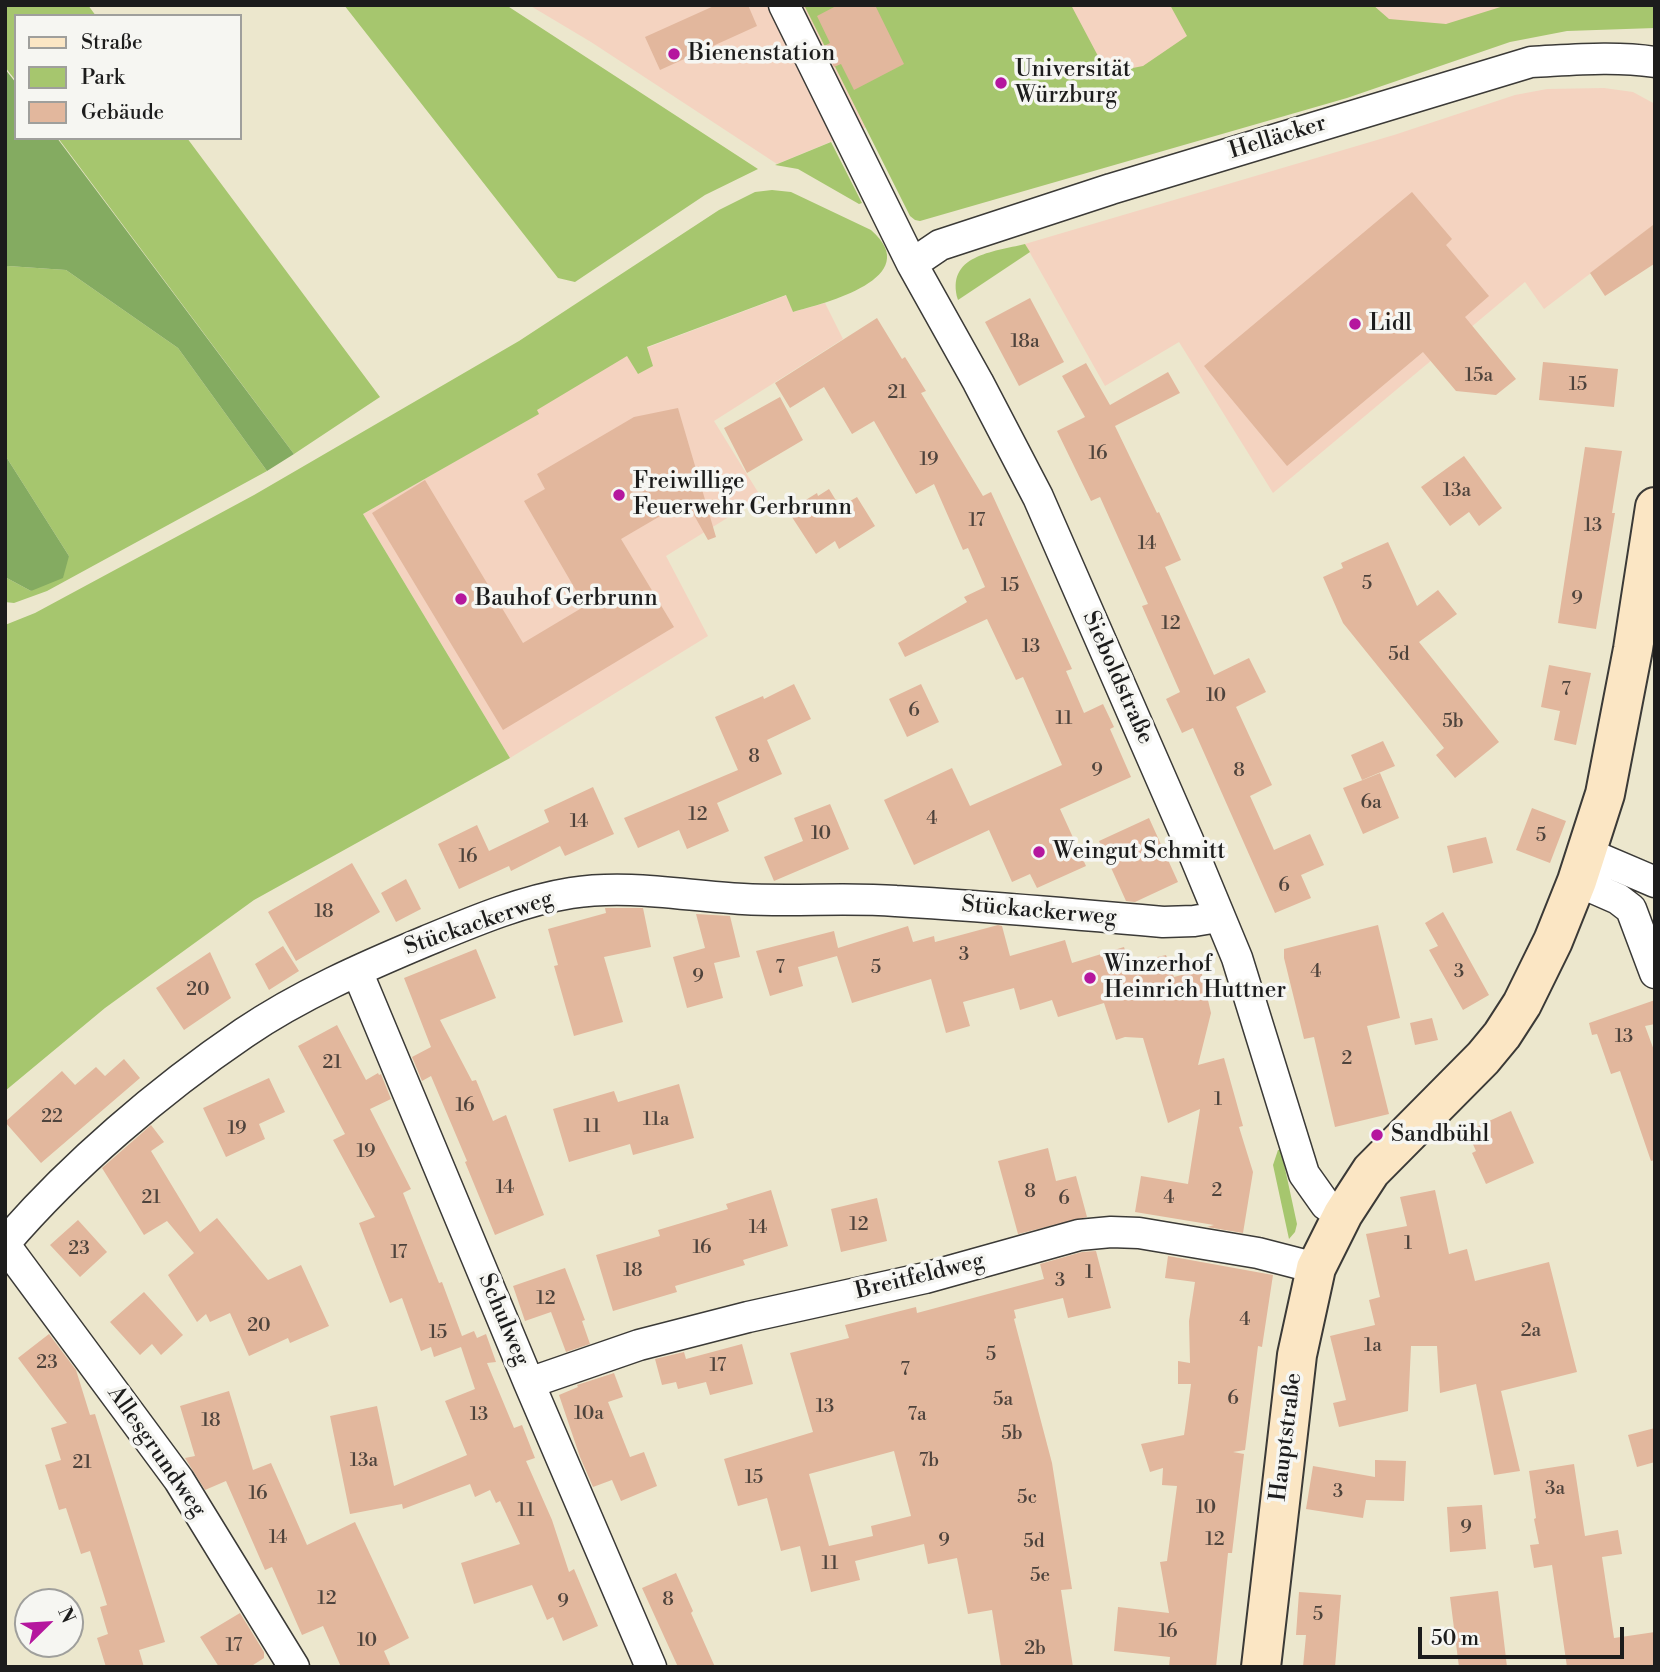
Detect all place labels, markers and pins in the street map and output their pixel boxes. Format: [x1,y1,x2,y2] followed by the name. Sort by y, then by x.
[688,40,835,68] place label: Bienenstation
[666,46,682,62] marker: Bienenstation
[1015,56,1131,110] place label: Universität Würzburg
[993,75,1009,91] marker: Universität Würzburg
[1369,310,1412,338] place label: Lidl
[1347,316,1363,332] marker: Lidl
[633,468,852,522] place label: Freiwillige Feuerwehr Gerbrunn
[611,487,627,503] marker: Freiwillige Feuerwehr Gerbrunn
[475,585,658,613] place label: Bauhof Gerbrunn
[453,591,469,607] marker: Bauhof Gerbrunn
[1053,838,1225,866] place label: Weingut Schmitt
[1031,844,1047,860] marker: Weingut Schmitt
[1104,951,1286,1005] place label: Winzerhof Heinrich Huttner
[1082,970,1098,986] marker: Winzerhof Heinrich Huttner
[1391,1121,1489,1149] place label: Sandbühl
[1369,1127,1385,1143] marker: Sandbühl

